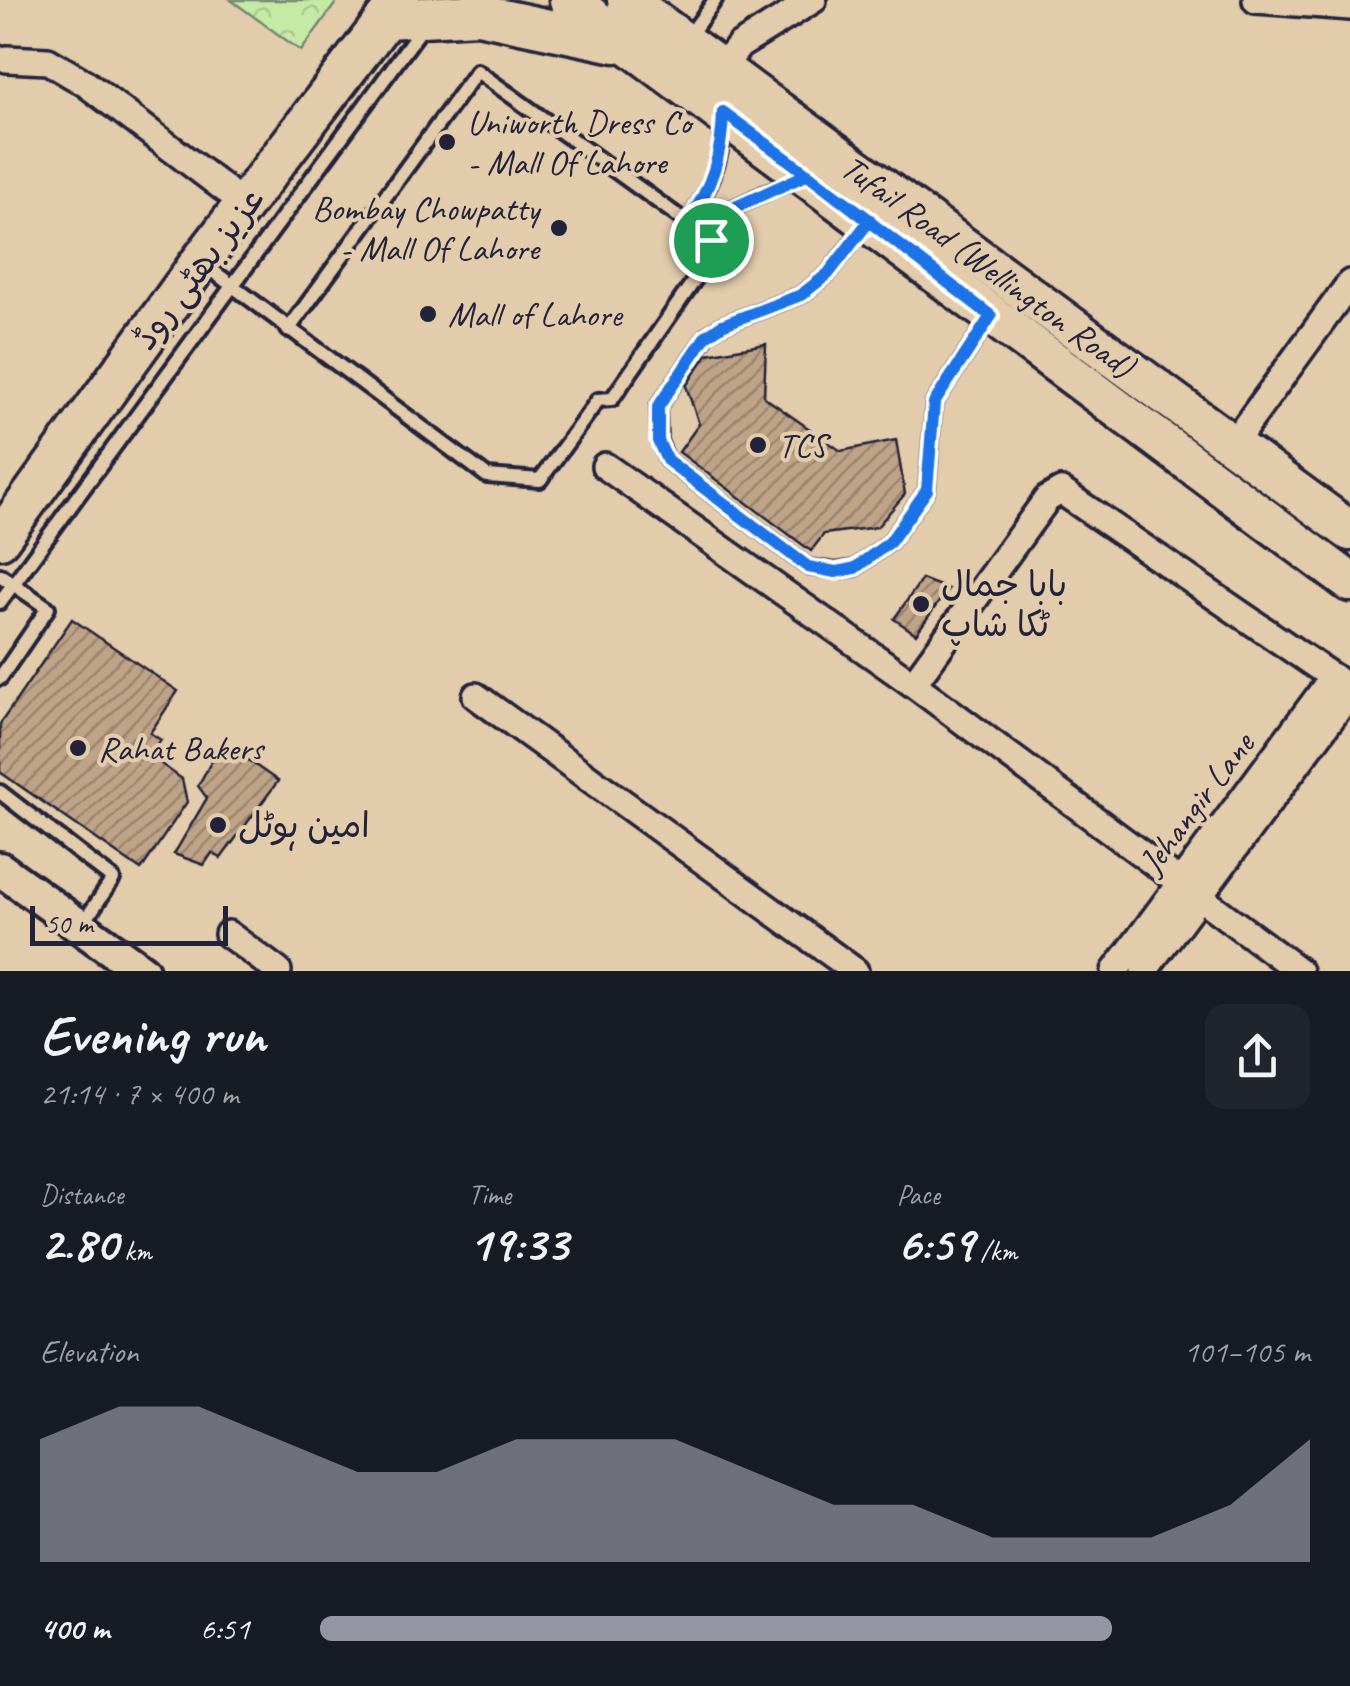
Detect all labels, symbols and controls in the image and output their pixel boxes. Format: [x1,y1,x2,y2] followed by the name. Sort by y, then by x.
[467,100,695,185] place label: Uniworth Dress Co - Mall Of Lahore
[436,131,458,153] marker: Uniworth Dress Co - Mall Of Lahore
[832,145,1145,390] street label: Tufail Road (Wellington Road)
[122,178,274,359] street label: عزیز بھٹی روڈ
[312,186,542,271] place label: Bombay Chowpatty - Mall Of Lahore
[669,198,754,283] pin
[684,213,739,268] icon: arrive
[548,217,570,239] marker: Bombay Chowpatty - Mall Of Lahore
[448,292,624,337] place label: Mall of Lahore
[417,303,439,325] marker: Mall of Lahore
[778,423,832,468] place label: TCS
[747,434,769,456] marker: TCS
[941,562,1067,647] place label: بابا جمال ٹکا شاپ
[910,593,932,615] marker: بابا جمال ٹکا شاپ
[1128,722,1266,884] street label: Jehangir Lane
[98,726,266,771] place label: Rahat Bakers
[67,737,89,759] marker: Rahat Bakers
[238,803,370,851] place label: امین ہوٹل
[207,814,229,836] marker: امین ہوٹل
[30,901,228,946] scale bar
[45,906,93,941] text: 50 m
[40,1000,265,1070] text: Evening run
[1205,1004,1310,1109] button: share
[40,1073,238,1114] text: 21:14 · 7 × 400 m
[40,1177,124,1212] text: Distance
[468,1177,511,1212] text: Time
[897,1177,940,1212] text: Pace
[40,1212,117,1275] text: 2.80
[468,1212,568,1275] text: 19:33
[897,1212,974,1275] text: 6:59
[117,1233,152,1268] text: km
[974,1233,1017,1268] text: /km
[40,1331,138,1372] text: Elevation
[1184,1331,1310,1372] text: 101–105 m
[40,1608,109,1649] text: 400 m
[200,1608,250,1649] text: 6:51

